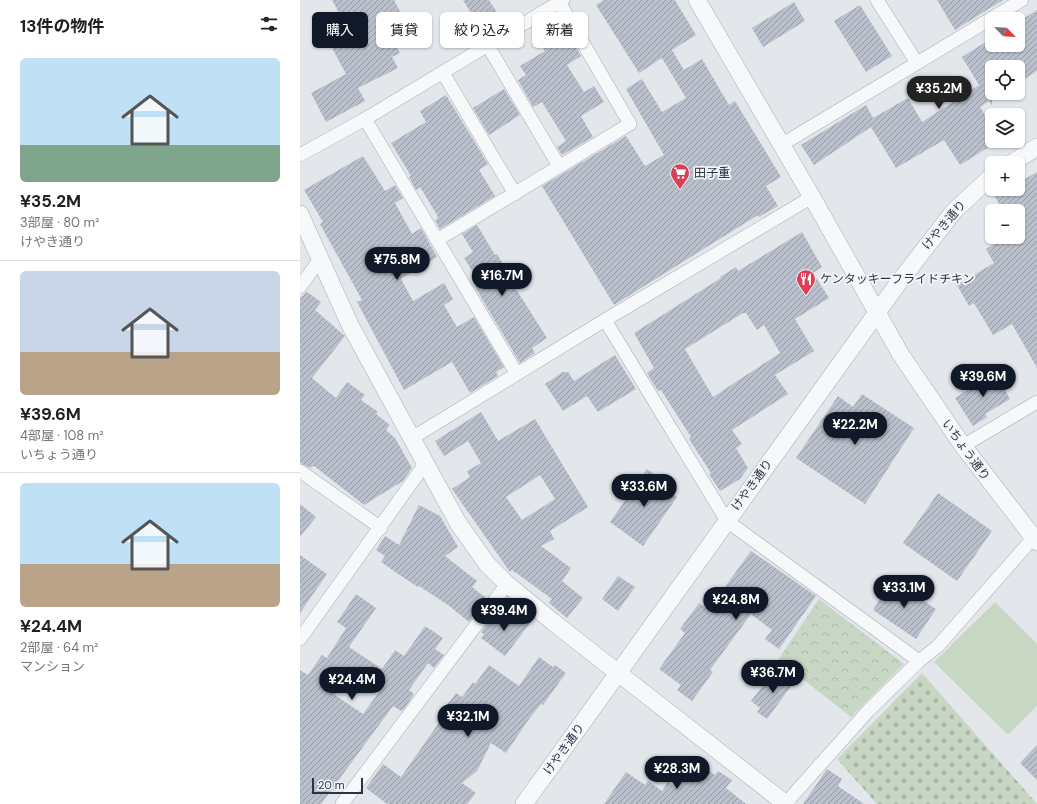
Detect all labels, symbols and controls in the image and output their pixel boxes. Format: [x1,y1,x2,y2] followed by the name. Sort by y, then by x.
[312,12,368,48] chip: 購入
[376,12,432,48] chip: 賃貸
[440,12,524,48] chip: 絞り込み
[532,12,588,48] chip: 新着
[985,12,1025,52] north arrow
[985,12,1025,244] map controls
[258,13,280,35] icon: filters
[20,15,104,37] text: 13件の物件
[985,60,1025,100] button: locate
[906,76,972,110] pin: ¥35.2M
[916,80,962,97] text: ¥35.2M
[114,84,186,156] icon: home
[985,108,1025,148] button: layers
[985,156,1025,196] button: +
[669,162,691,190] supermarket icon: 田子重
[694,165,730,181] place label: 田子重
[20,190,81,212] text: ¥35.2M
[919,197,969,253] street label: けやき通り
[985,204,1025,244] button: −
[20,214,99,231] text: 3部屋 · 80 m²
[20,233,85,250] text: けやき通り
[364,247,430,281] pin: ¥75.8M
[374,251,420,268] text: ¥75.8M
[469,263,535,297] pin: ¥16.7M
[481,267,523,284] text: ¥16.7M
[795,268,817,296] restaurant icon: ケンタッキーフライドチキン
[820,271,975,287] place label: ケンタッキーフライドチキン
[114,297,186,369] icon: home
[950,364,1016,398] pin: ¥39.6M
[960,368,1006,385] text: ¥39.6M
[20,403,81,425] text: ¥39.6M
[822,412,888,446] pin: ¥22.2M
[832,416,878,433] text: ¥22.2M
[938,416,994,484] street label: いちょう通り
[20,427,104,444] text: 4部屋 · 108 m²
[20,446,98,463] text: いちょう通り
[728,456,776,514] street label: けやき通り
[611,474,677,508] pin: ¥33.6M
[621,478,667,495] text: ¥33.6M
[114,509,186,581] icon: home
[871,575,937,609] pin: ¥33.1M
[882,579,926,596] text: ¥33.1M
[703,587,769,621] pin: ¥24.8M
[712,591,760,608] text: ¥24.8M
[471,598,537,632] pin: ¥39.4M
[480,602,528,619] text: ¥39.4M
[20,615,82,637] text: ¥24.4M
[20,639,98,656] text: 2部屋 · 64 m²
[20,658,85,675] text: マンション
[740,660,806,694] pin: ¥36.7M
[750,664,796,681] text: ¥36.7M
[319,667,385,701] pin: ¥24.4M
[328,671,376,688] text: ¥24.4M
[435,704,501,738] pin: ¥32.1M
[447,708,489,725] text: ¥32.1M
[540,720,588,778] street label: けやき通り
[644,756,710,790] pin: ¥28.3M
[654,760,700,777] text: ¥28.3M
[312,776,363,795] scale bar
[318,778,344,792] text: 20 m

